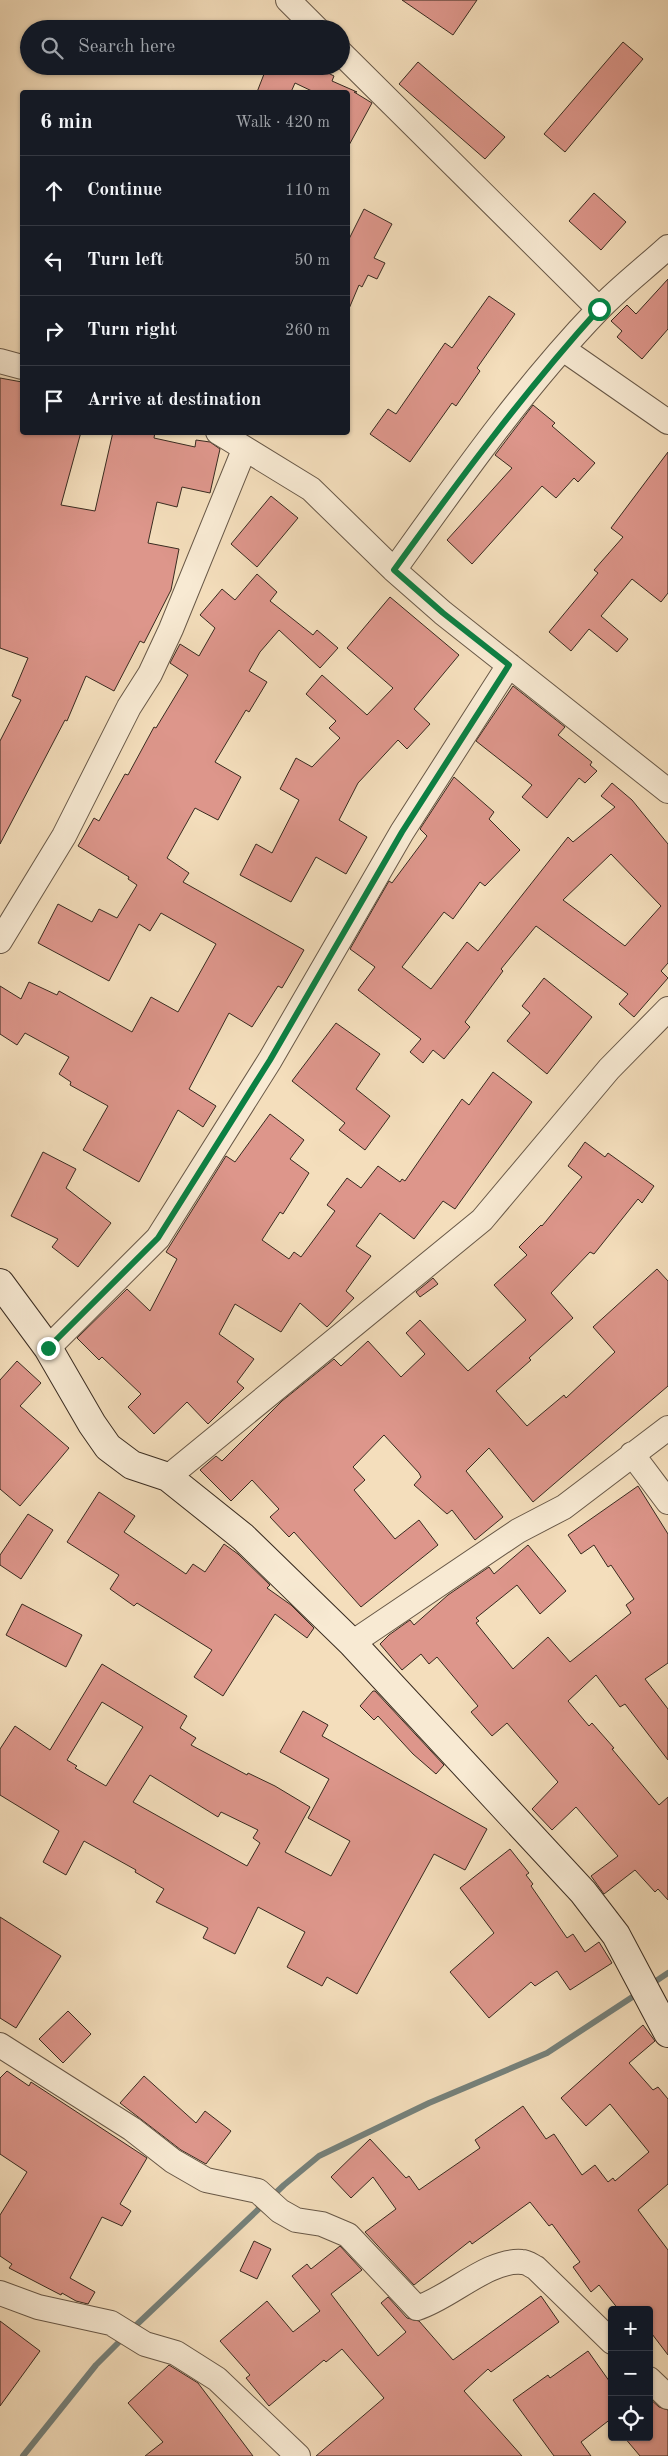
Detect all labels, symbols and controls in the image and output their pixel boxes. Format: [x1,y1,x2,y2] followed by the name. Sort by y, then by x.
[20,20,350,75] search box
[38,34,66,62] icon: search
[78,38,175,57] text: Search here
[40,112,93,133] text: 6 min
[235,115,330,131] text: Walk · 420 m
[40,177,68,205] icon: ahead
[87,181,162,200] text: Continue
[285,183,330,199] text: 110 m
[40,247,68,275] icon: left
[87,251,164,270] text: Turn left
[294,253,330,269] text: 50 m
[588,298,611,321] route start
[40,317,68,345] icon: right
[87,321,177,340] text: Turn right
[285,323,330,339] text: 260 m
[40,387,68,415] icon: arrive
[87,391,261,410] text: Arrive at destination
[37,1337,60,1360] route end
[608,2306,653,2441] map controls
[608,2306,653,2351] button: +
[608,2351,653,2396] button: −
[608,2396,653,2441] button: locate

